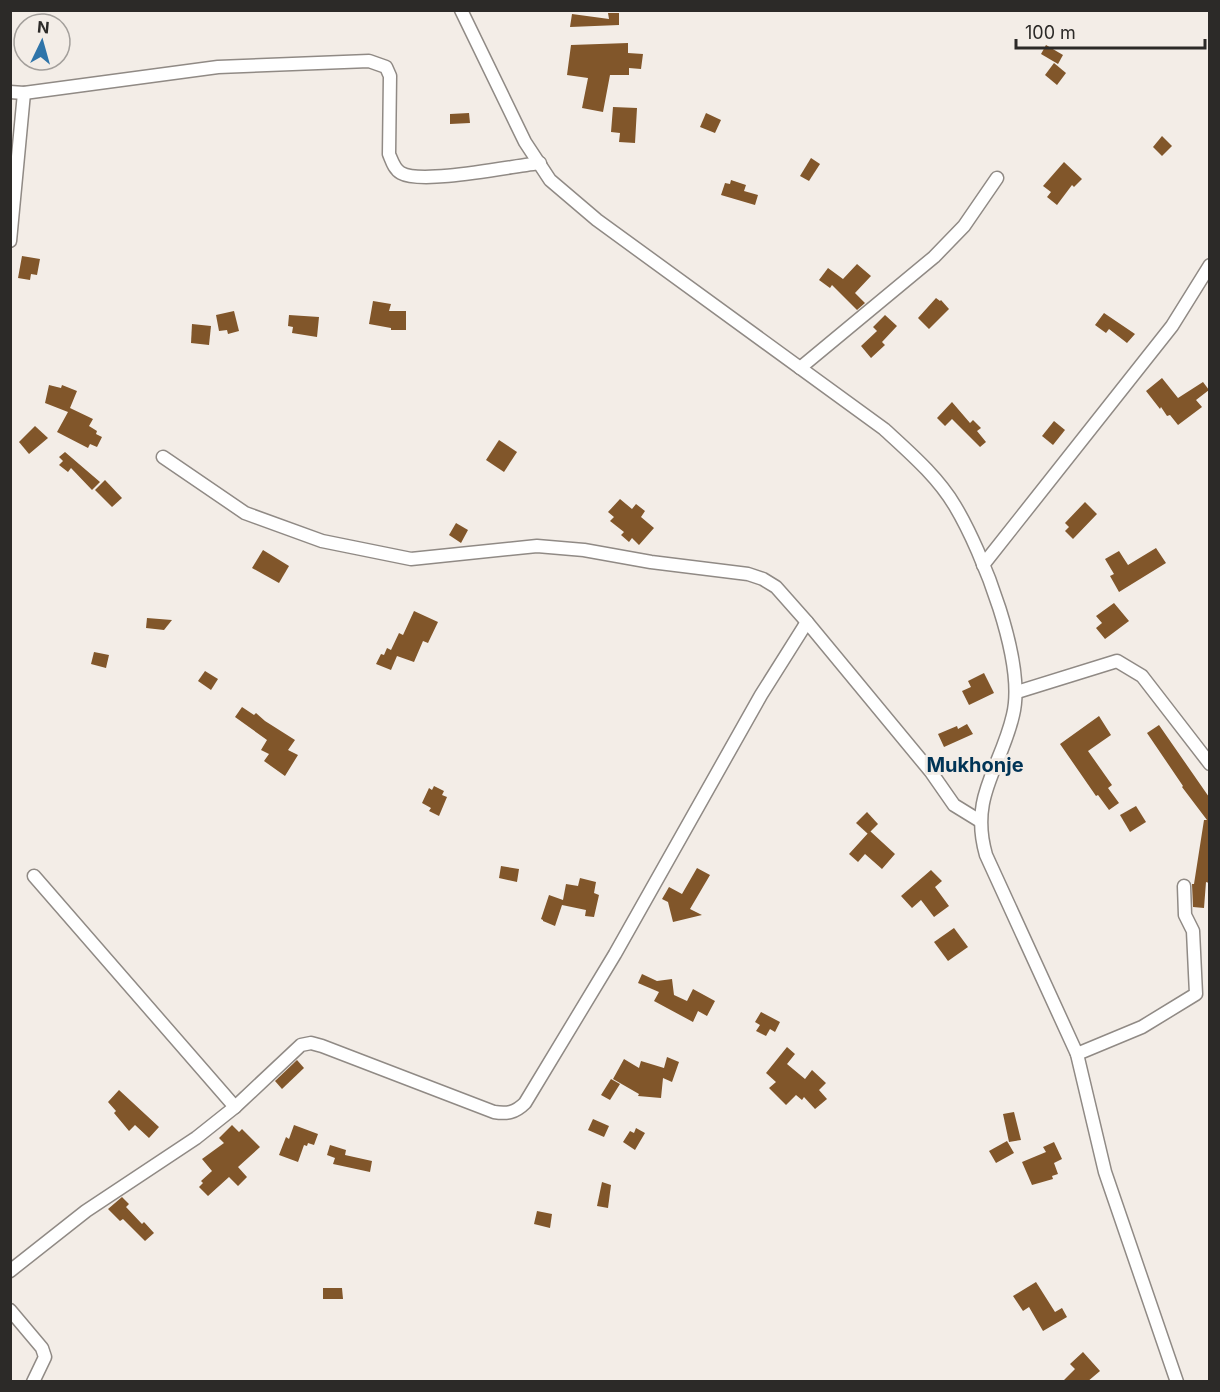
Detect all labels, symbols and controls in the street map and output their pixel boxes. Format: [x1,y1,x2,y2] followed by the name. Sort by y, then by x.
[12,12,72,72] north arrow
[1016,12,1205,50] scale bar
[36,17,50,38] text: N
[1025,22,1076,43] text: 100 m
[926,753,1024,777] district label: Mukhonje

